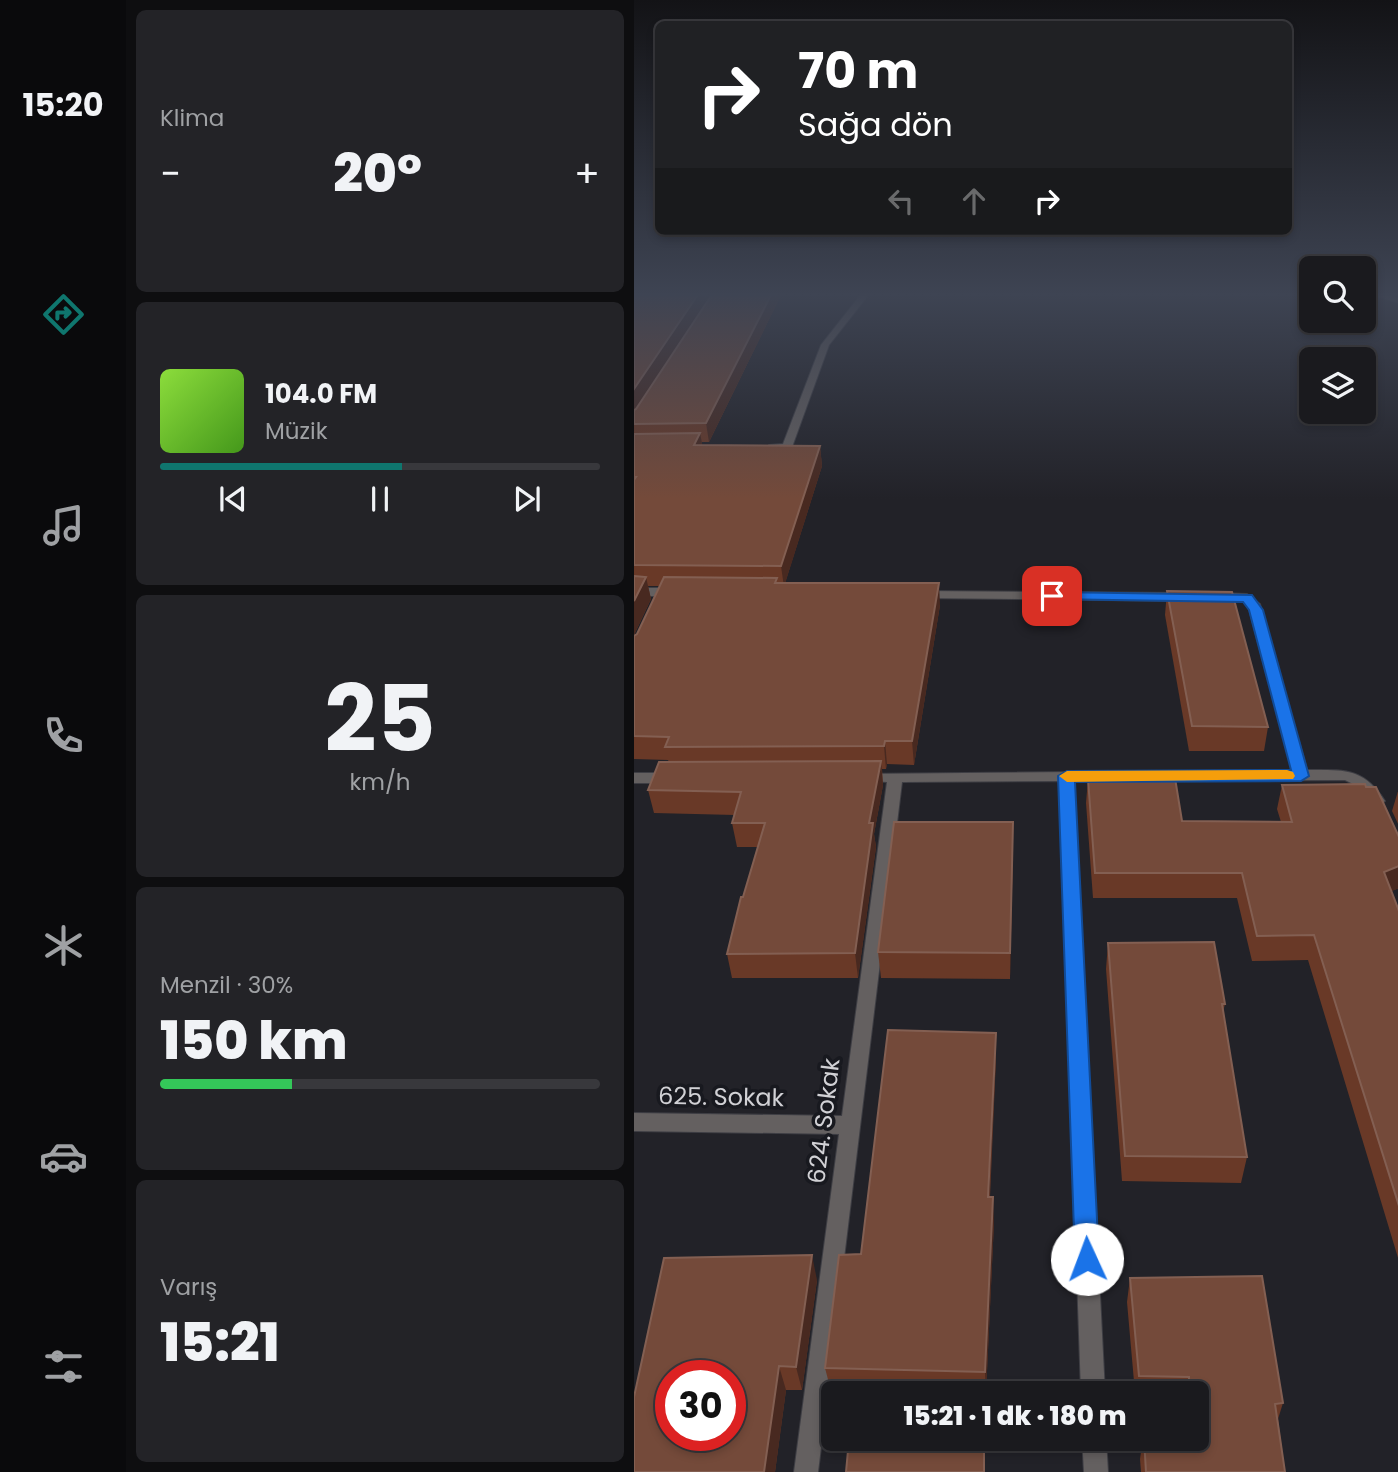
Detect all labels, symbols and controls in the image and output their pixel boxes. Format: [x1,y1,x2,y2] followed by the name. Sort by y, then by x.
[798,37,918,105] text: 70 m
[683,49,774,140] icon: right
[22,82,104,127] text: 15:20
[160,102,224,134] text: Klima
[798,102,953,147] text: Sağa dön
[333,137,422,210] text: 20°
[160,147,181,200] text: −
[574,147,600,200] text: +
[882,182,920,220] icon: left
[955,182,993,220] icon: ahead
[1028,182,1066,220] icon: right
[1299,256,1376,424] map controls
[1299,256,1376,333] button: search
[39,290,88,339] icon: directions
[1299,347,1376,424] button: layers
[265,376,377,412] text: 104.0 FM
[265,415,328,447] text: Müzik
[214,480,252,518] icon: previous
[361,480,399,518] icon: pause
[508,480,546,518] icon: next
[39,501,88,550] icon: music
[1022,566,1082,626] pin
[1033,577,1071,615] icon: arrive
[324,655,436,783] text: 25
[39,711,88,760] icon: phone
[349,766,411,798] text: km/h
[39,921,88,970] icon: climate
[160,969,293,1001] text: Menzil · 30%
[160,1004,347,1077] text: 150 km
[799,1056,848,1185] street label: 624. Sokak
[658,1079,785,1114] street label: 625. Sokak
[39,1132,88,1181] icon: car
[1050,1222,1124,1296] position arrow
[160,1271,217,1303] text: Varış
[160,1306,280,1379] text: 15:21
[39,1342,88,1391] icon: filters
[655,1360,746,1451] speed limit sign: 30
[904,1398,1126,1434] text: 15:21 · 1 dk · 180 m

